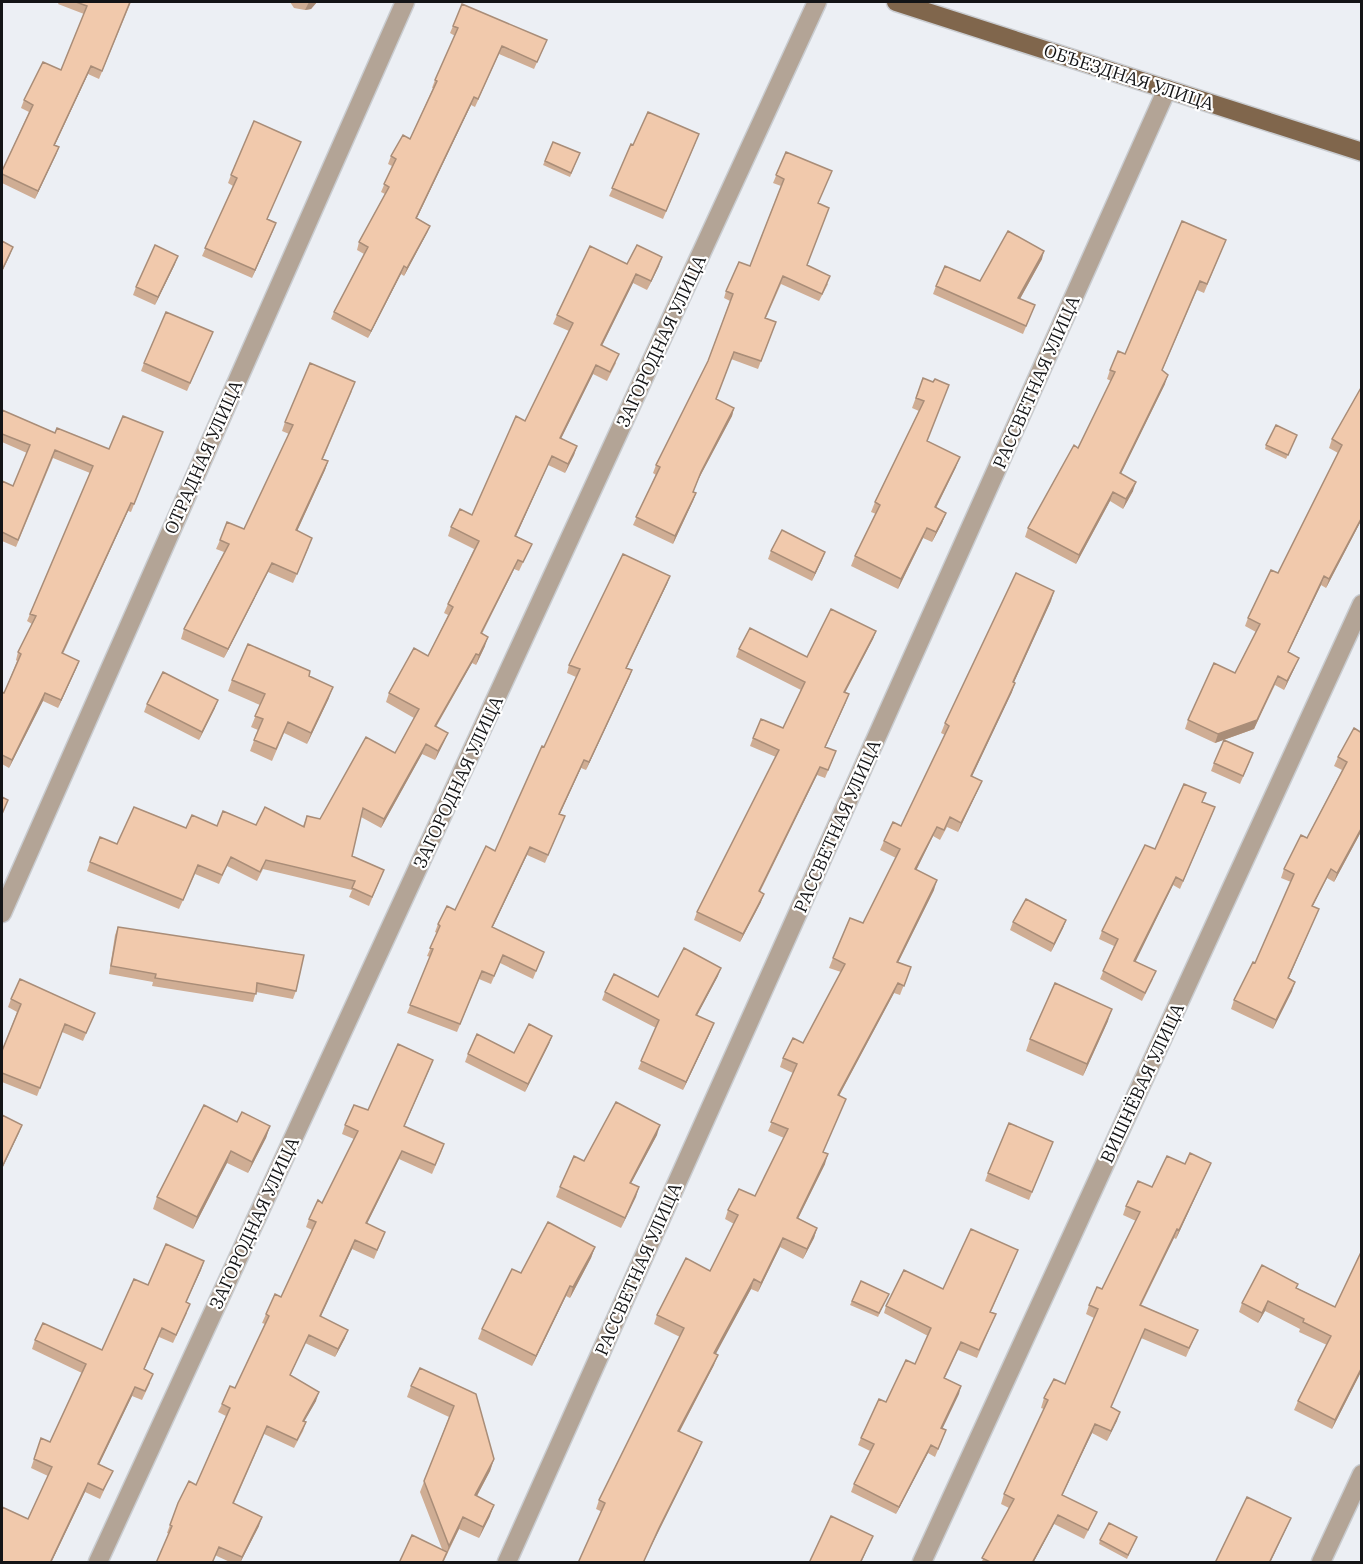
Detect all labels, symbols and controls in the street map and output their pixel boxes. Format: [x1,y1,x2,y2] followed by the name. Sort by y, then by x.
[1041,39,1218,116] street label: ОБЪЕЗДНАЯ УЛИЦА
[611,251,711,431] street label: ЗАГОРОДНАЯ УЛИЦА
[987,291,1085,472] street label: РАССВЕТНАЯ УЛИЦА
[159,376,248,538] street label: ОТРАДНАЯ УЛИЦА
[408,692,508,872] street label: ЗАГОРОДНАЯ УЛИЦА
[788,735,886,916] street label: РАССВЕТНАЯ УЛИЦА
[1095,999,1189,1167] street label: ВИШНЁВАЯ УЛИЦА
[204,1133,304,1313] street label: ЗАГОРОДНАЯ УЛИЦА
[589,1178,687,1359] street label: РАССВЕТНАЯ УЛИЦА

